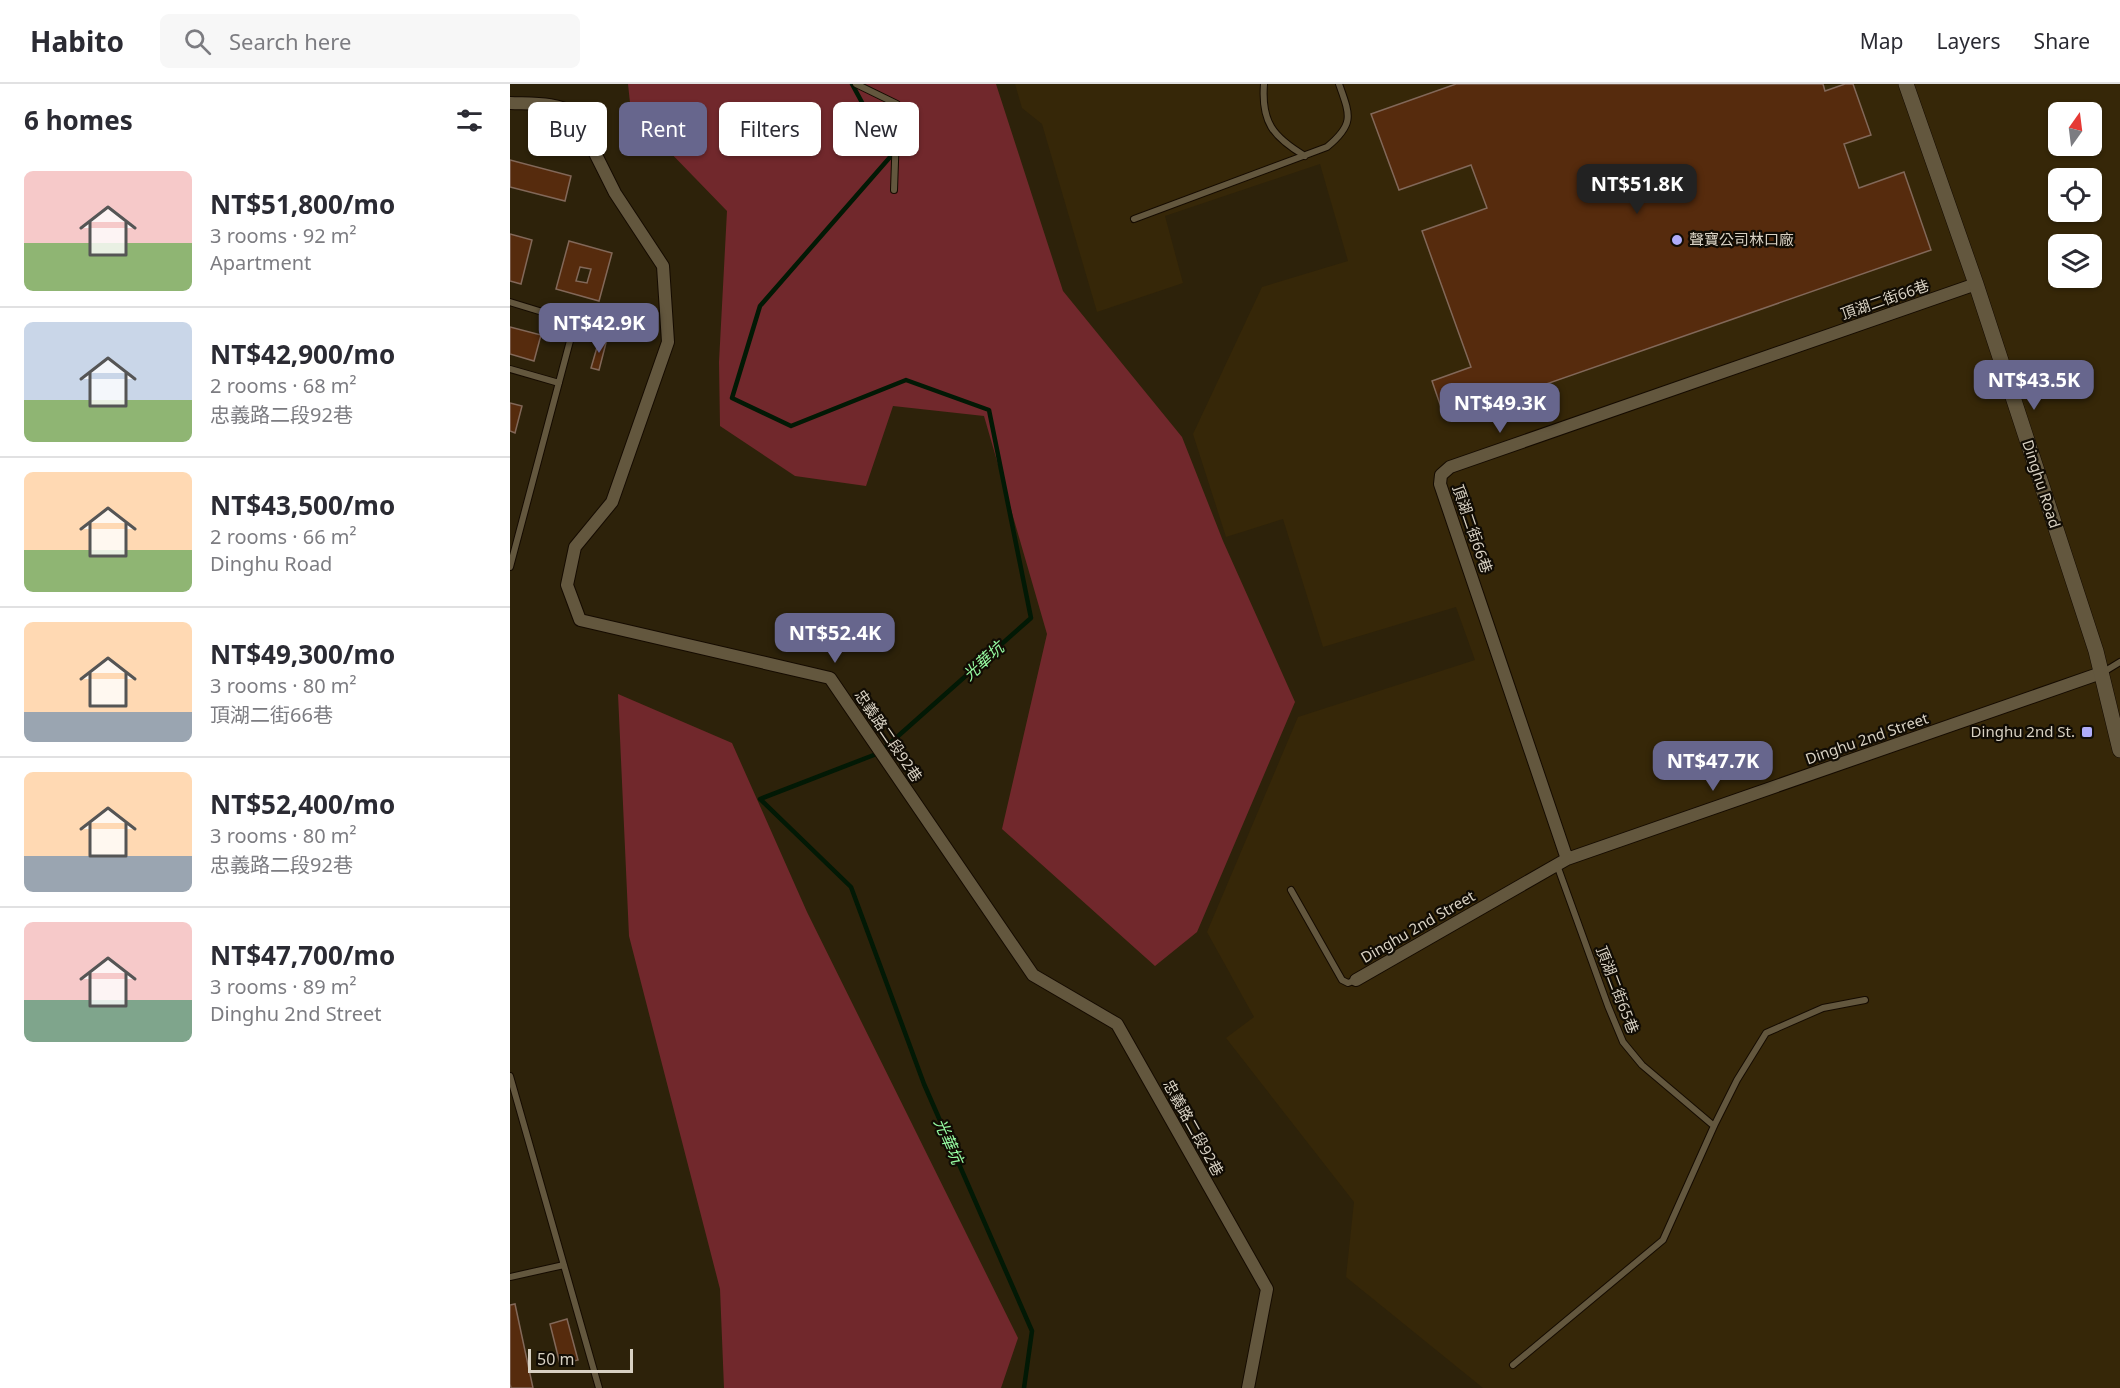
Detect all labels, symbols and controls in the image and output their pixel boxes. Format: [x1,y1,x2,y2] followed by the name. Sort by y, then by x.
[160,14,580,68] search box
[30,22,124,60] text: Habito
[181,25,214,58] icon: search
[229,26,351,56] text: Search here
[1860,27,1904,55] text: Map
[1937,27,2001,55] text: Layers
[2034,27,2090,55] text: Share
[24,102,133,138] text: 6 homes
[528,102,607,156] chip: Buy
[619,102,707,156] chip: Rent
[719,102,821,156] chip: Filters
[833,102,919,156] chip: New
[2048,102,2102,156] north arrow
[2048,102,2102,288] map controls
[453,104,486,137] icon: filters
[1575,164,1699,215] pin: NT$51.8K
[2048,168,2102,222] button: locate
[1591,170,1683,197] text: NT$51.8K
[210,186,395,222] text: NT$51,800/mo
[72,195,144,267] icon: home
[210,222,357,249] text: 3 rooms · 92 m²
[1689,229,1794,249] place label: 聲寶公司林口廠
[1670,233,1684,247] marker: 聲寶公司林口廠
[2048,234,2102,288] button: layers
[210,249,311,276] text: Apartment
[1838,275,1932,324] street label: 頂湖二街66巷
[537,303,661,354] pin: NT$42.9K
[553,309,645,336] text: NT$42.9K
[210,336,395,372] text: NT$42,900/mo
[72,346,144,418] icon: home
[1972,360,2096,411] pin: NT$43.5K
[1988,366,2080,393] text: NT$43.5K
[210,372,357,399] text: 2 rooms · 68 m²
[1438,383,1562,434] pin: NT$49.3K
[1454,389,1546,416] text: NT$49.3K
[210,401,353,428] text: 忠義路二段92巷
[2018,437,2066,530] street label: Dinghu Road
[1448,482,1497,576] street label: 頂湖二街66巷
[210,487,395,523] text: NT$43,500/mo
[72,496,144,568] icon: home
[210,523,357,550] text: 2 rooms · 66 m²
[210,550,332,577] text: Dinghu Road
[773,613,897,664] pin: NT$52.4K
[789,619,881,646] text: NT$52.4K
[958,635,1010,685] water label: 光華坑
[210,636,395,672] text: NT$49,300/mo
[72,646,144,718] icon: home
[210,672,357,699] text: 3 rooms · 80 m²
[851,685,927,785] street label: 忠義路二段92巷
[210,701,333,728] text: 頂湖二街66巷
[1803,707,1931,768] street label: Dinghu 2nd Street
[1971,721,2075,741] place label: Dinghu 2nd St.
[2080,725,2094,739] marker: Dinghu 2nd St.
[1651,741,1775,792] pin: NT$47.7K
[1667,747,1759,774] text: NT$47.7K
[210,786,395,822] text: NT$52,400/mo
[72,796,144,868] icon: home
[210,822,357,849] text: 3 rooms · 80 m²
[210,851,353,878] text: 忠義路二段92巷
[1357,885,1479,967] street label: Dinghu 2nd Street
[210,937,395,973] text: NT$47,700/mo
[1592,943,1644,1036] street label: 頂湖二街65巷
[72,946,144,1018] icon: home
[210,973,357,1000] text: 3 rooms · 89 m²
[210,1000,381,1027] text: Dinghu 2nd Street
[1159,1076,1229,1179] street label: 忠義路二段92巷
[929,1115,970,1169] water label: 光華坑
[528,1346,633,1374] scale bar
[537,1348,574,1370] text: 50 m

